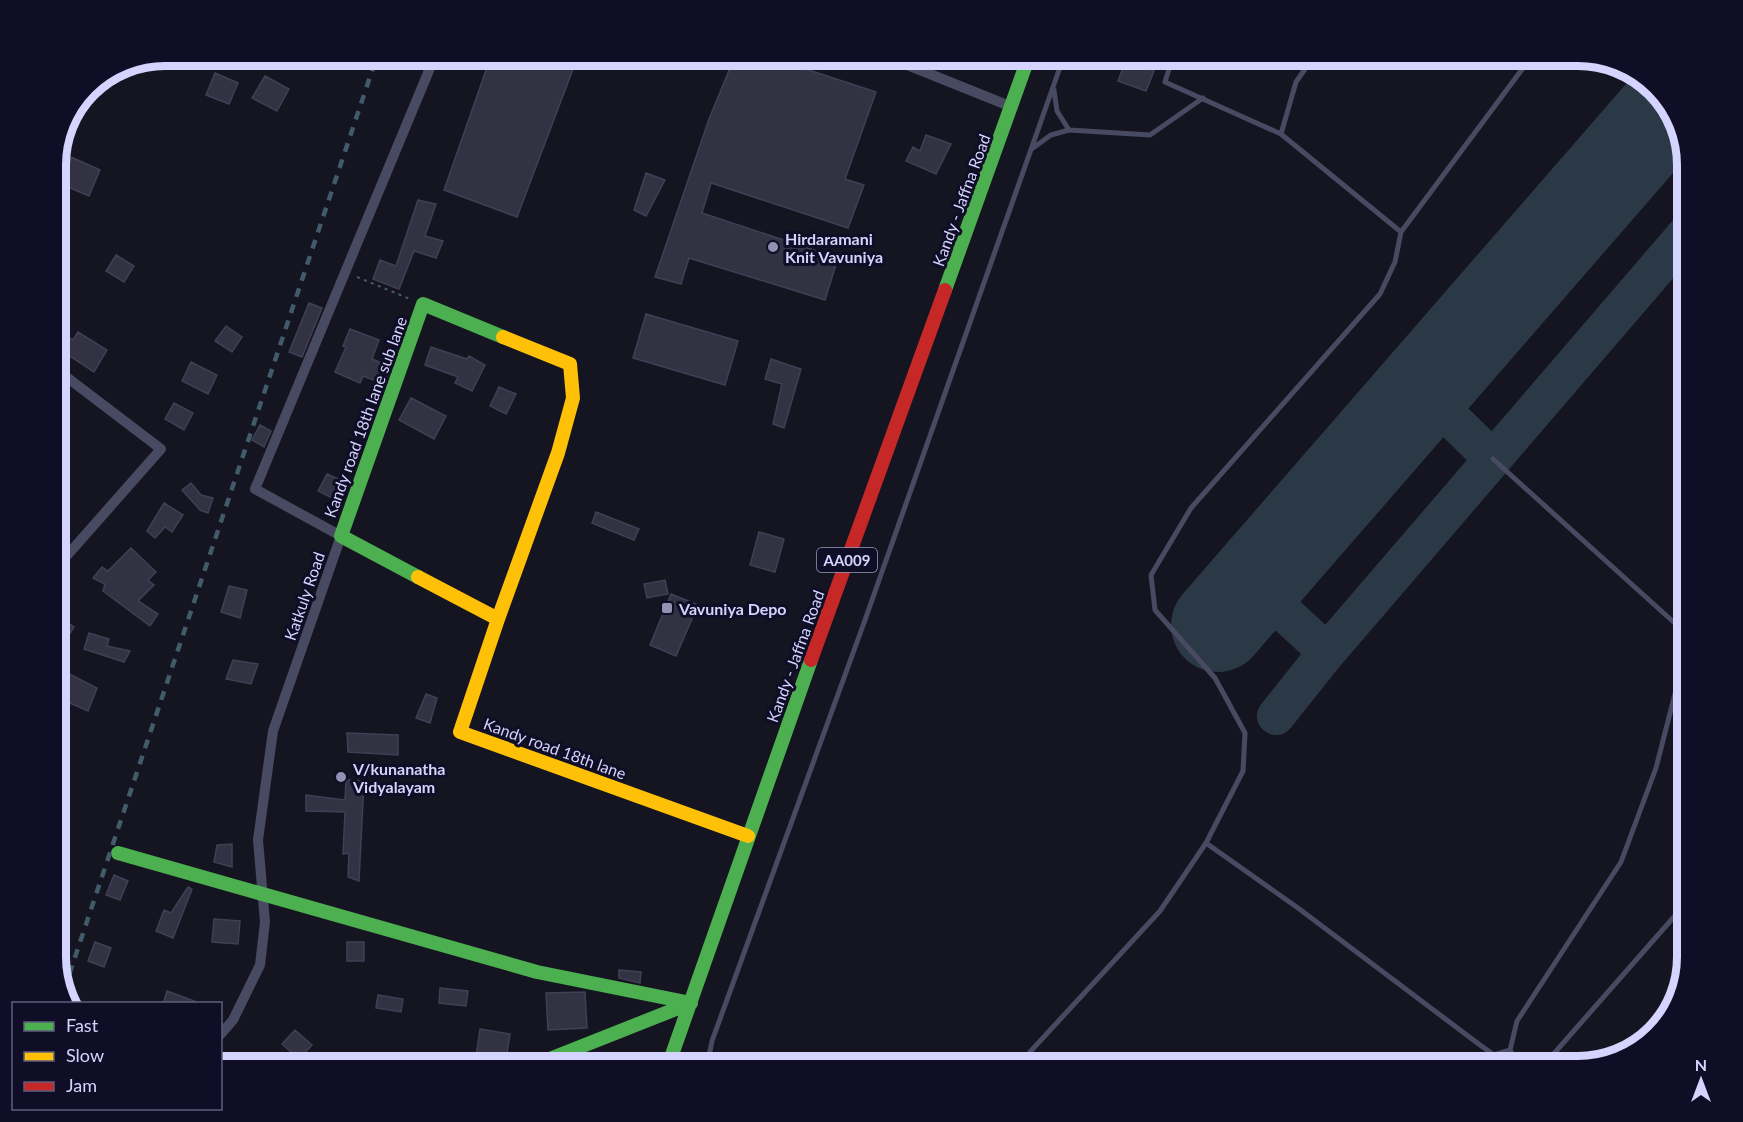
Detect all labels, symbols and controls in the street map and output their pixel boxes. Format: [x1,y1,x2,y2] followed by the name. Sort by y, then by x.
[928,131,994,269] street label: Kandy - Jaffna Road
[785,229,883,266] place label: Hirdaramani Knit Vavuniya
[766,240,780,254] marker: Hirdaramani Knit Vavuniya
[320,314,410,520] street label: Kandy road 18th lane sub lane
[817,548,877,572] road number: AA009
[280,549,328,643] street label: Katkuly Road
[762,587,828,725] street label: Kandy - Jaffna Road
[678,599,787,618] place label: Vavuniya Depo
[660,601,674,615] marker: Vavuniya Depo
[481,713,629,783] street label: Kandy road 18th lane
[352,759,445,796] place label: V/kunanatha Vidyalayam
[334,770,348,784] marker: V/kunanatha Vidyalayam
[12,1002,222,1110] legend
[66,1014,99,1036] text: Fast
[66,1044,104,1066] text: Slow
[1671,1050,1731,1110] north arrow
[1695,1055,1707,1074] text: N
[66,1074,97,1096] text: Jam

